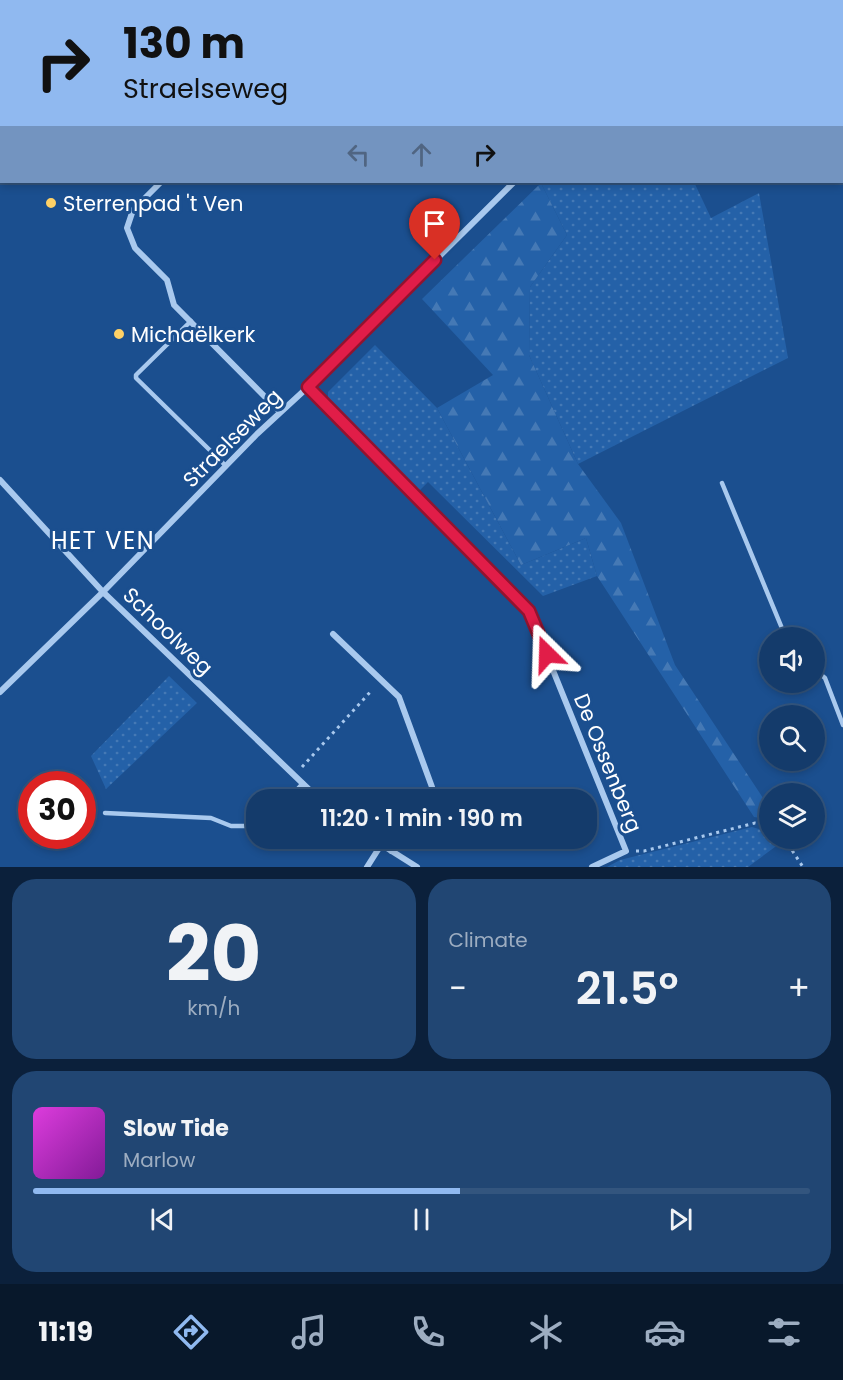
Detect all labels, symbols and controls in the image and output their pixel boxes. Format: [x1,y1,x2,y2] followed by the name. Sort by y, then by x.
[123,14,245,73] text: 130 m
[24,24,102,102] icon: right
[123,70,288,107] text: Straelseweg
[342,138,375,171] icon: left
[405,138,438,171] icon: ahead
[468,138,501,171] icon: right
[63,189,244,218] place label: Sterrenpad 't Ven
[44,196,58,210] marker: Sterrenpad 't Ven
[409,198,460,260] pin
[418,207,451,240] icon: arrive
[131,320,255,349] place label: Michaëlkerk
[112,327,126,341] marker: Michaëlkerk
[176,382,288,494] street label: Straelseweg
[51,524,155,557] district label: HET VEN
[117,581,219,681] street label: Schoolweg
[515,622,579,686] position arrow
[759,627,825,849] map controls
[759,627,825,693] button: sound
[567,689,649,837] street label: De Ossenberg
[759,705,825,771] button: search
[18,771,96,849] speed limit sign: 30
[759,783,825,849] button: layers
[320,803,523,834] text: 11:20 · 1 min · 190 m
[166,899,261,1008] text: 20
[449,926,528,954] text: Climate
[576,957,678,1020] text: 21.5°
[449,965,467,1012] text: −
[787,965,810,1012] text: +
[187,994,240,1022] text: km/h
[123,1113,229,1144] text: Slow Tide
[123,1146,195,1174] text: Marlow
[146,1203,179,1236] icon: previous
[405,1203,438,1236] icon: pause
[664,1203,697,1236] icon: next
[170,1311,212,1353] icon: directions
[288,1311,330,1353] icon: music
[407,1311,449,1353] icon: phone
[525,1311,567,1353] icon: climate
[644,1311,686,1353] icon: car
[763,1311,805,1353] icon: filters
[38,1313,93,1350] text: 11:19

